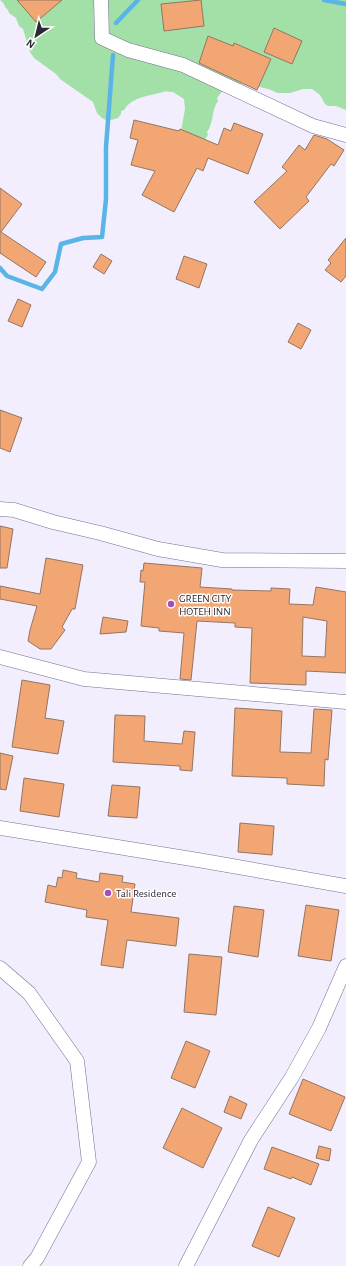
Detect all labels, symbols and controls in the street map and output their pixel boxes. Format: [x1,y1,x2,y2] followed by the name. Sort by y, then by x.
[16,16,56,56] north arrow
[24,37,37,50] text: N
[179,593,232,617] place label: GREEN CITY HOTEH INN
[166,599,176,609] marker: GREEN CITY HOTEH INN
[103,888,113,898] marker: Tali Residence
[116,888,176,899] place label: Tali Residence

